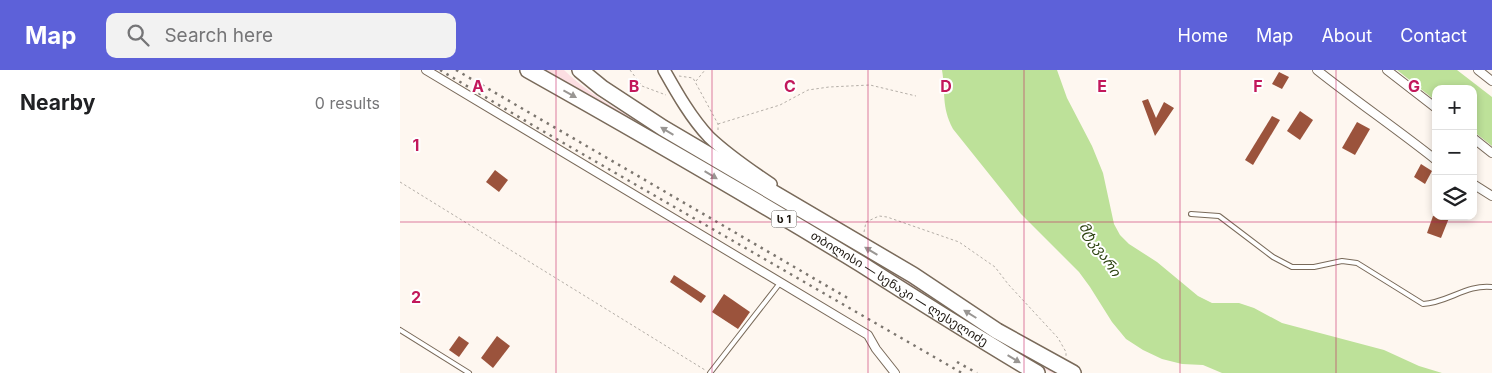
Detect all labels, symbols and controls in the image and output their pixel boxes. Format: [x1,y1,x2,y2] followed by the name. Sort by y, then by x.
[106,13,456,58] search box
[25,21,76,50] text: Map
[124,21,152,49] icon: search
[164,24,273,47] text: Search here
[1178,25,1228,46] text: Home
[1256,25,1293,46] text: Map
[1321,25,1372,46] text: About
[1400,25,1467,46] text: Contact
[472,76,484,96] text: A
[629,76,639,96] text: B
[784,76,796,96] text: C
[940,76,952,96] text: D
[1097,76,1107,96] text: E
[1253,76,1263,96] text: F
[1408,76,1420,96] text: G
[1432,85,1477,220] map controls
[1432,85,1477,130] button: +
[20,90,95,115] text: Nearby
[563,90,578,98] one-way arrow
[315,93,380,113] text: 0 results
[661,126,674,135] one-way arrow
[1432,130,1477,175] button: −
[413,135,419,155] text: 1
[704,171,717,180] one-way arrow
[1432,175,1477,220] button: layers
[772,210,796,228] road number: ს 1
[1075,218,1125,280] water label: მტკვარი
[808,227,991,349] street label: თბილისი — სენაკი — ლესელიძე
[865,246,878,255] one-way arrow
[411,287,421,307] text: 2
[963,310,977,319] one-way arrow
[1008,355,1021,364] one-way arrow

